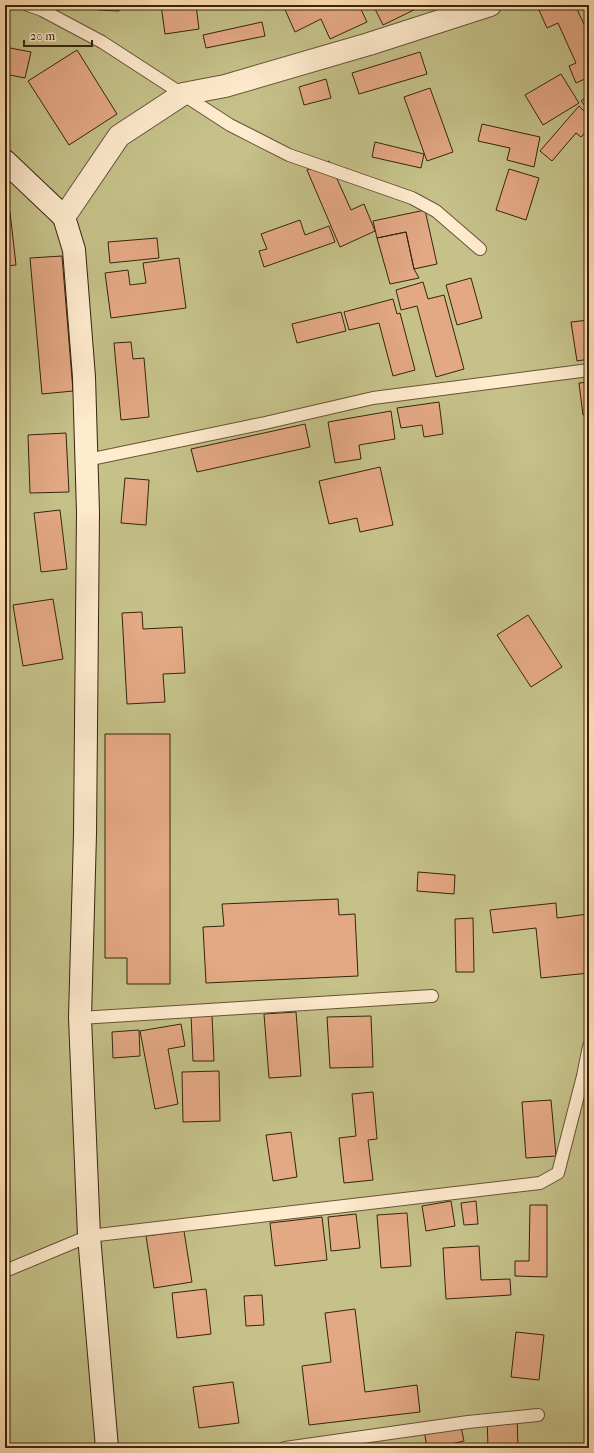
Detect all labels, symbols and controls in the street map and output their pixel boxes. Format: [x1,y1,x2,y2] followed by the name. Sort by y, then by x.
[24,22,92,48] scale bar
[30,29,55,43] text: 20 m

